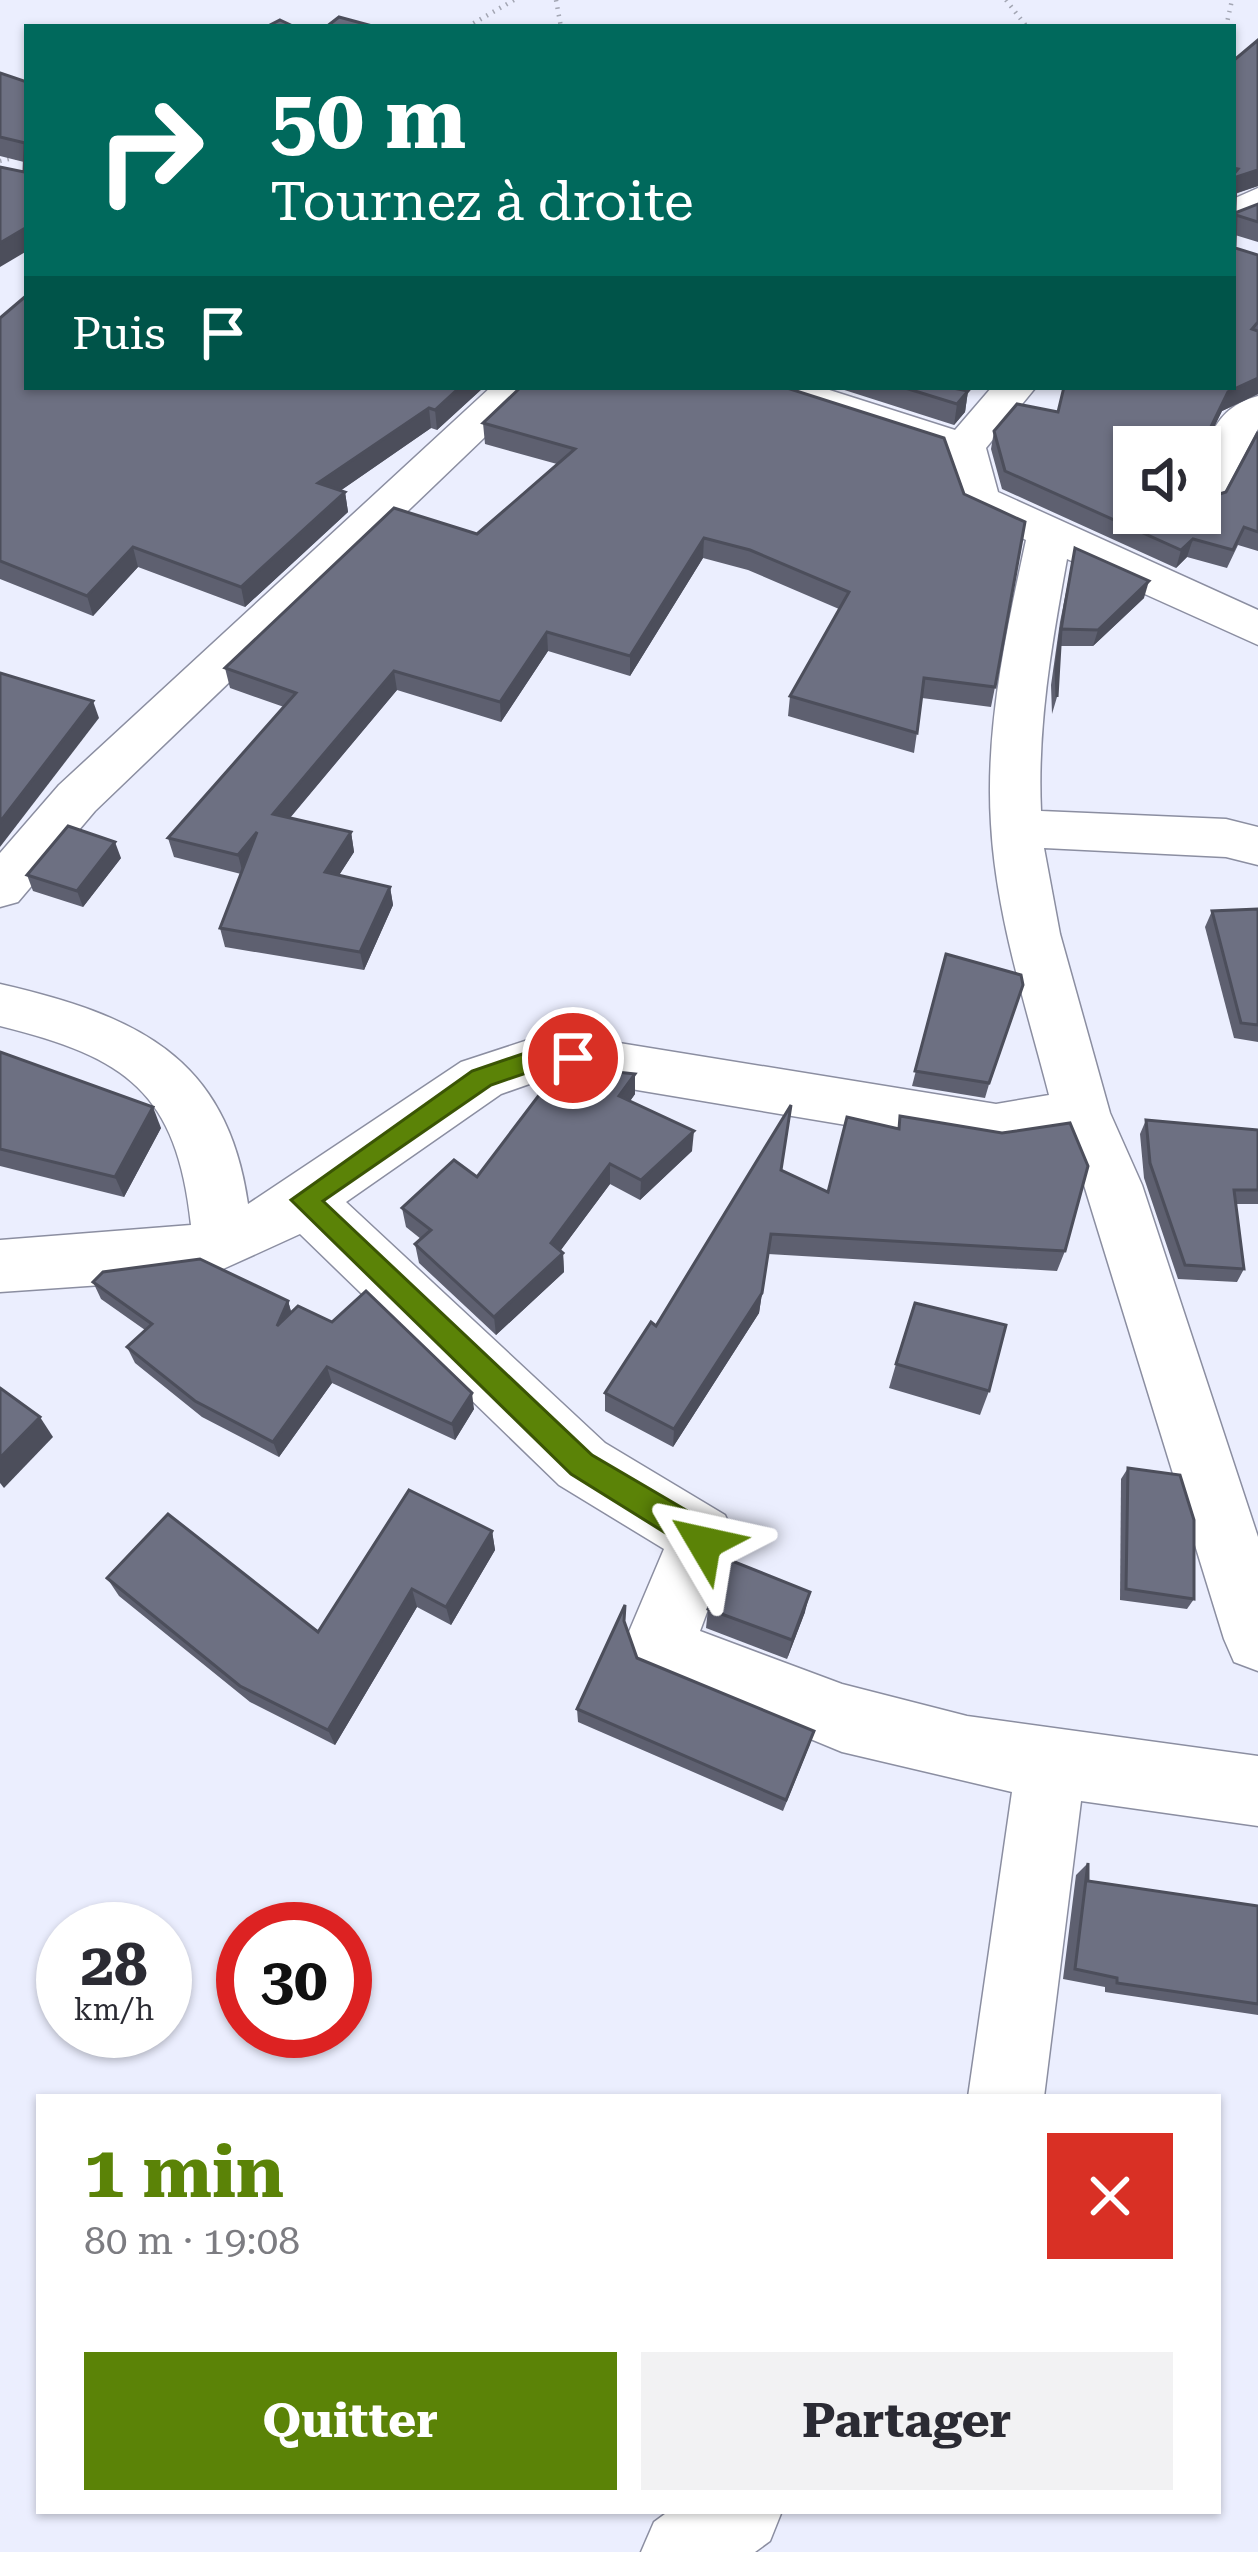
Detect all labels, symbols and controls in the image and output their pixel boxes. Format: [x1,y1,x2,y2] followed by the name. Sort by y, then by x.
[270,70,466,168] text: 50 m
[72,72,228,228] icon: right
[270,170,694,233] text: Tournez à droite
[190,300,256,366] icon: arrive
[72,307,166,360] text: Puis
[1113,426,1221,534] map controls
[1113,426,1221,534] button: sound
[522,1007,624,1109] pin
[540,1025,606,1091] icon: arrive
[641,1480,767,1606] position arrow
[216,1902,372,2058] speed limit sign: 30
[80,1929,148,2000] text: 28
[74,1992,154,2027] text: km/h
[84,2130,284,2215] text: 1 min
[1047,2133,1173,2259] button: close
[84,2218,300,2264] text: 80 m · 19:08
[84,2352,617,2490] button: Quitter
[641,2352,1173,2490] button: Partager

